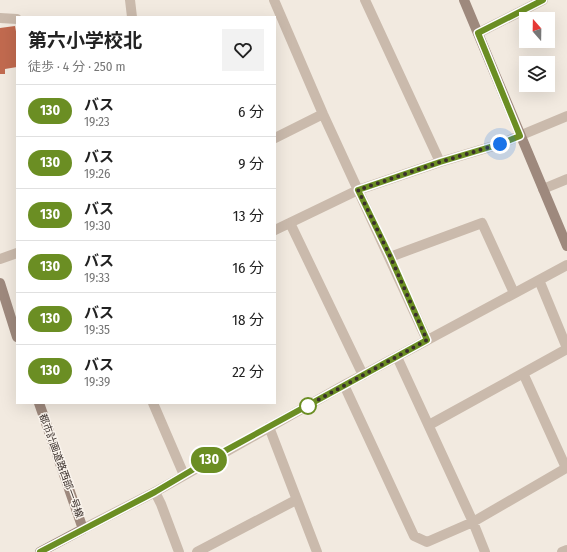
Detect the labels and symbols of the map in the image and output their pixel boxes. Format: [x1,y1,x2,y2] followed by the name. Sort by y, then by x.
[519,12,555,48] north arrow
[490,134,510,154] your location
[299,397,317,415] unlabelled marker
[37,412,85,520] street label: 都市計画道路西部一号線
[186,447,232,473] line badge: 130

